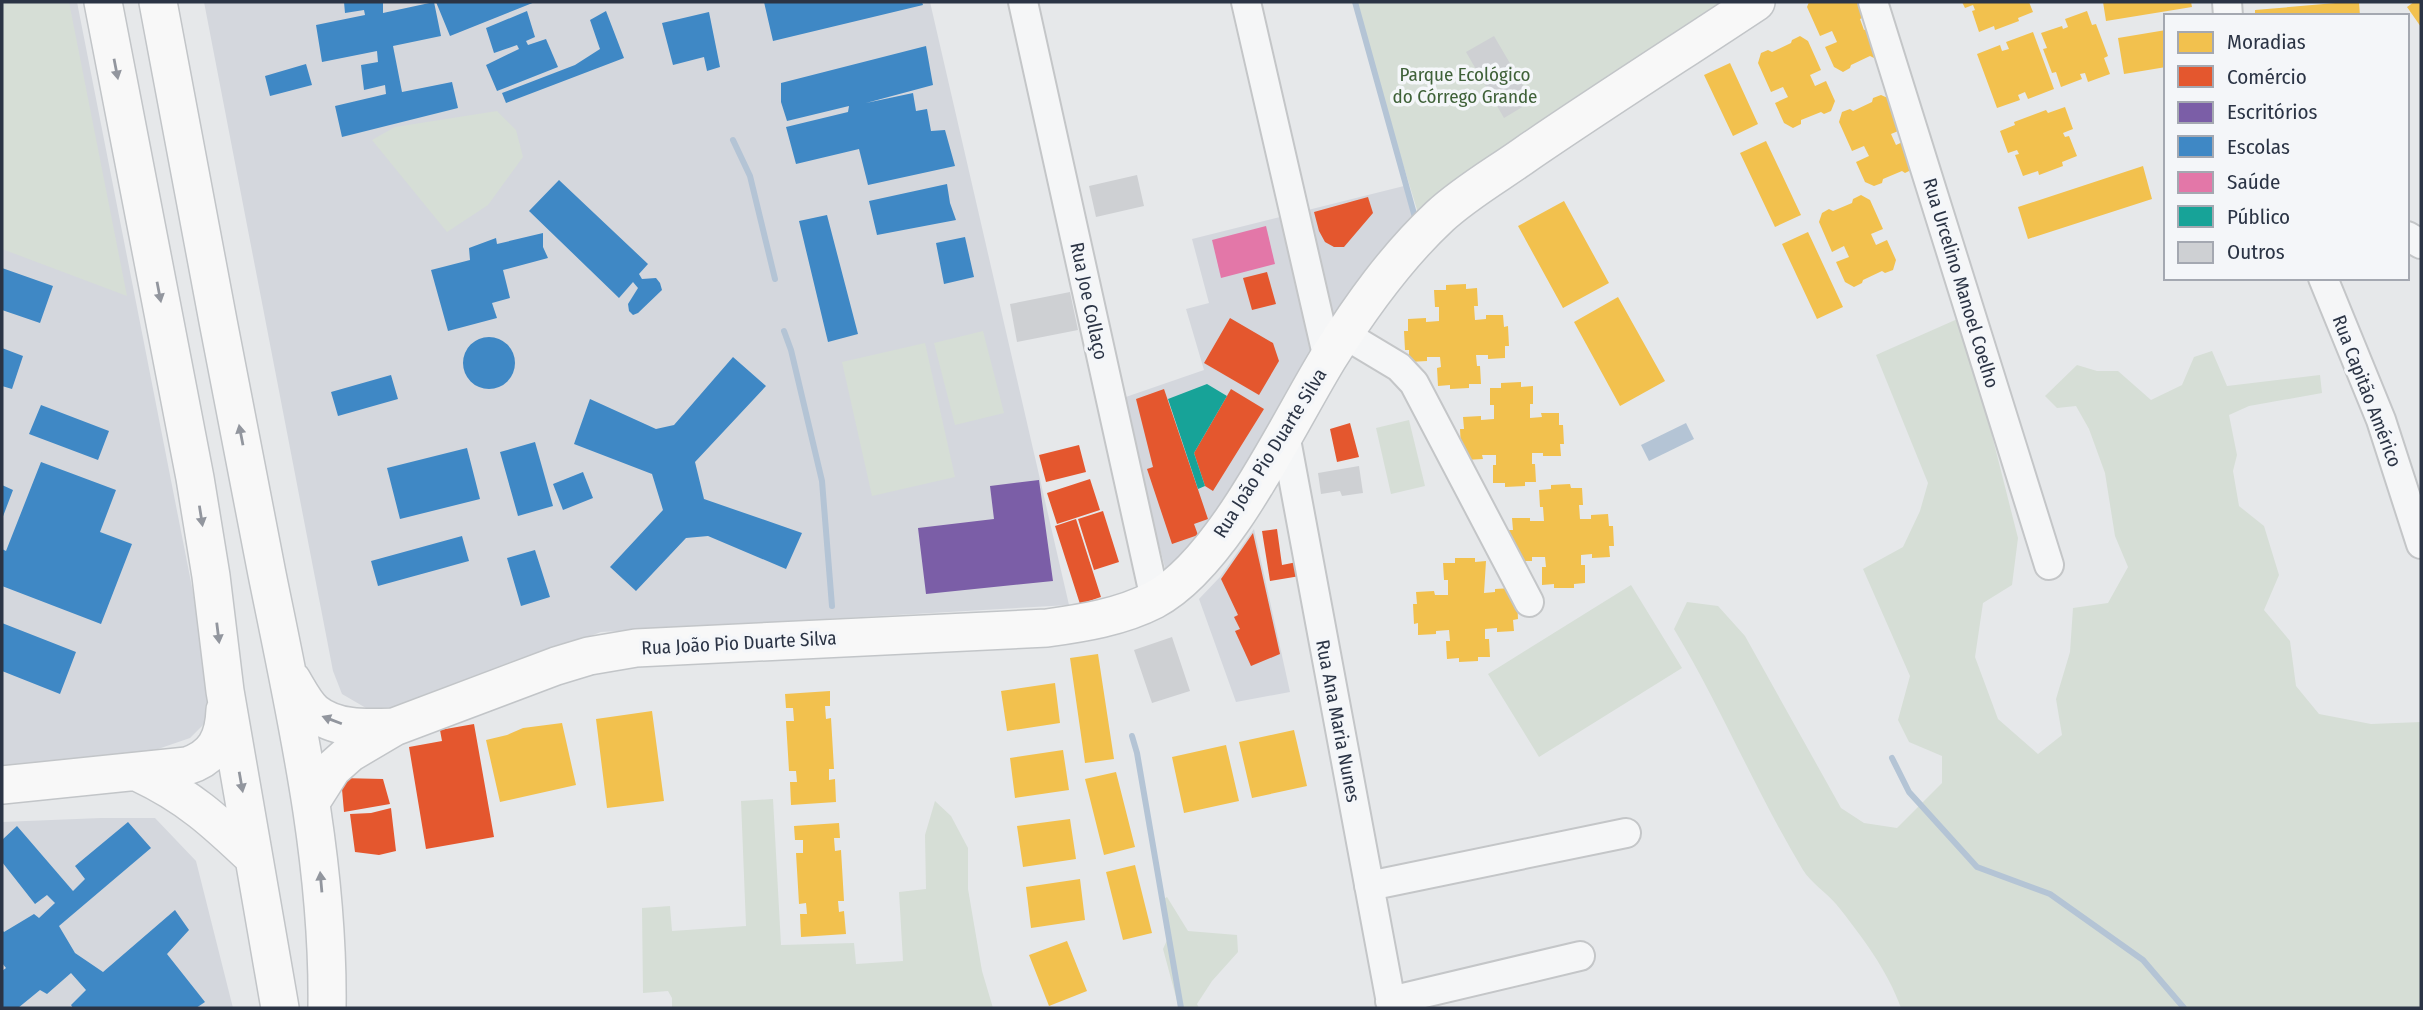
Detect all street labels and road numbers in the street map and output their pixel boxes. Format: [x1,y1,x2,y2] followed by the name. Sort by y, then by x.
[1918,175,2004,391] street label: Rua Urcelino Manoel Coelho
[1065,240,1113,362] street label: Rua Joe Collaço
[2327,312,2407,470] street label: Rua Capitão Américo
[1209,364,1331,542] street label: Rua João Pio Duarte Silva
[641,626,837,660] street label: Rua João Pio Duarte Silva
[1311,638,1365,804] street label: Rua Ana Maria Nunes

